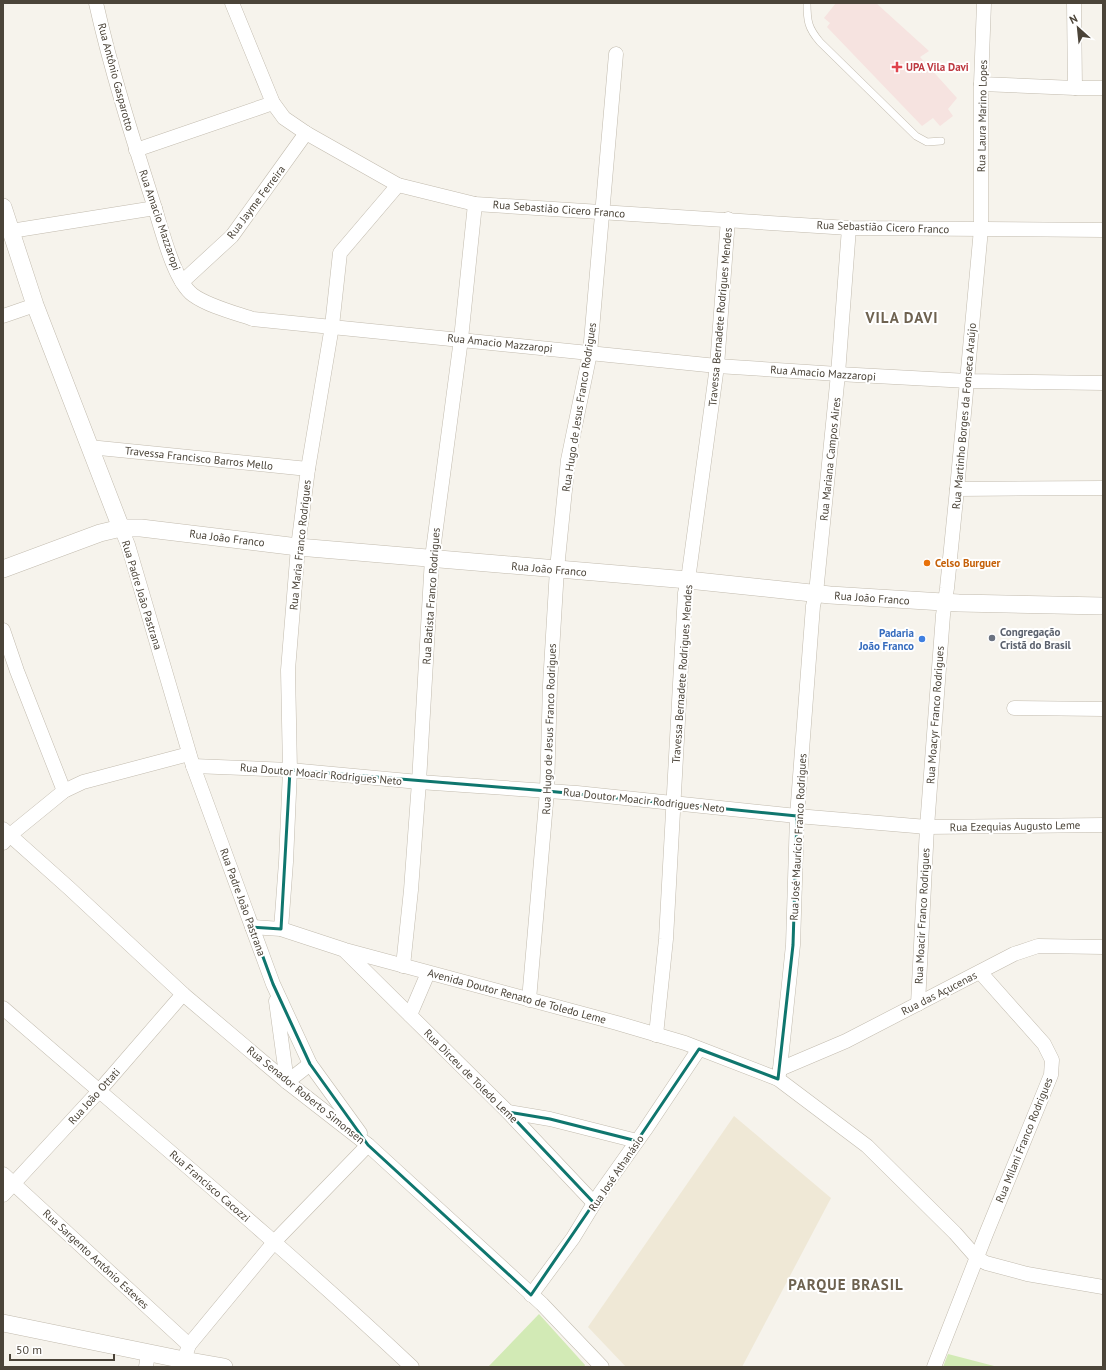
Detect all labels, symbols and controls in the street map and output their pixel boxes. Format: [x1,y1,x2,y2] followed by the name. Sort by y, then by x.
[1058,8,1098,48] north arrow
[1067,11,1080,27] text: N
[95,21,137,133] street label: Rua Antônio Gasparotto
[974,59,990,172] street label: Rua Laura Marino Lopes
[906,60,969,74] place label: UPA Vila Davi
[891,61,903,73] marker: UPA Vila Davi
[224,162,288,242] street label: Rua Jayme Ferreira
[136,168,184,272] street label: Rua Amacio Mazzaropi
[492,197,626,221] street label: Rua Sebastião Cicero Franco
[816,218,950,236] street label: Rua Sebastião Cicero Franco
[705,227,735,407] street label: Travessa Bernadete Rodrigues Mendes
[864,308,939,327] district label: VILA DAVI
[559,321,599,493] street label: Rua Hugo de Jesus Franco Rodrigues
[949,322,979,510] street label: Rua Martinho Borges da Fonseca Araújo
[447,331,553,356] street label: Rua Amacio Mazzaropi
[770,362,876,384] street label: Rua Amacio Mazzaropi
[817,396,843,522] street label: Rua Mariana Campos Aires
[124,443,274,473] street label: Travessa Francisco Barros Mello
[286,479,314,611] street label: Rua Maria Franco Rodrigues
[189,526,265,550] street label: Rua João Franco
[419,527,443,665] street label: Rua Batista Franco Rodrigues
[119,539,165,651] street label: Rua Padre João Pastrana
[935,556,1001,570] place label: Celso Burguer
[922,558,932,568] marker: Celso Burguer
[511,559,587,579] street label: Rua João Franco
[669,584,695,764] street label: Travessa Bernadete Rodrigues Mendes
[834,588,910,608] street label: Rua João Franco
[1000,625,1072,652] place label: Congregação Cristã do Brasil
[858,626,914,653] place label: Padaria João Franco
[987,633,997,643] marker: Congregação Cristã do Brasil
[917,634,927,644] marker: Padaria João Franco
[539,643,559,815] street label: Rua Hugo de Jesus Franco Rodrigues
[923,645,947,785] street label: Rua Moacyr Franco Rodrigues
[787,753,809,921] street label: Rua José Maurício Franco Rodrigues
[239,760,403,788] street label: Rua Doutor Moacir Rodrigues Neto
[562,785,726,815] street label: Rua Doutor Moacir Rodrigues Neto
[950,818,1081,834] street label: Rua Ezequias Augusto Leme
[217,846,269,958] street label: Rua Padre João Pastrana
[911,847,933,984] street label: Rua Moacir Franco Rodrigues
[426,965,608,1027] street label: Avenida Doutor Renato de Toledo Leme
[899,968,979,1018] street label: Rua das Açucenas
[421,1026,521,1126] street label: Rua Dirceu de Toledo Leme
[244,1043,368,1147] street label: Rua Senador Roberto Simonsen
[65,1065,123,1127] street label: Rua João Ottati
[992,1075,1056,1205] street label: Rua Milani Franco Rodrigues
[585,1132,647,1214] street label: Rua José Athanásio
[167,1147,253,1225] street label: Rua Francisco Cacozzi
[40,1206,152,1312] street label: Rua Sargento Antônio Esteves
[788,1275,904,1294] district label: PARQUE BRASIL
[10,1336,114,1362] scale bar
[16,1342,42,1357] text: 50 m

